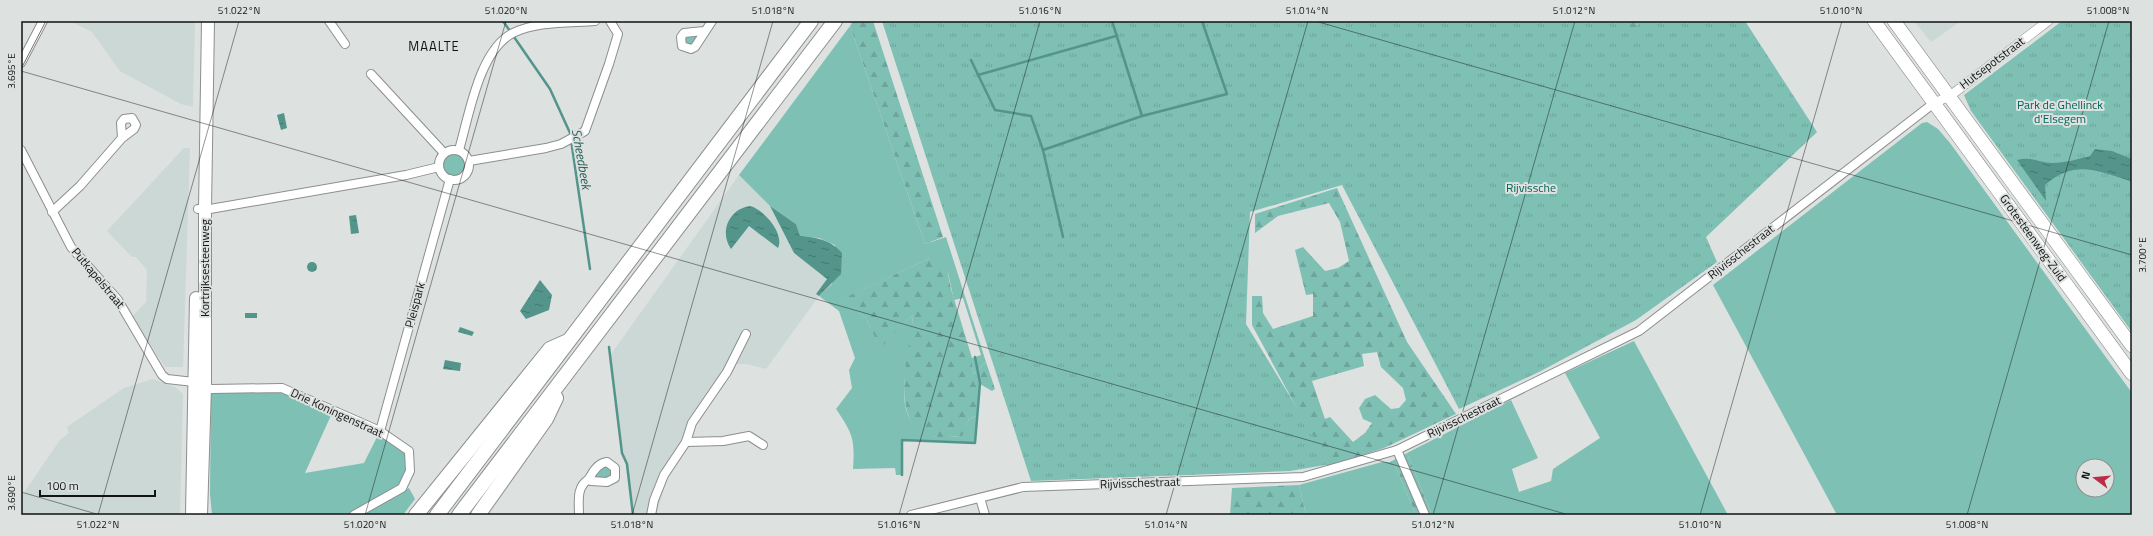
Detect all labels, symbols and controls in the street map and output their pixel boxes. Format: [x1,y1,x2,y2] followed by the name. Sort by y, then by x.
[218,3,260,18] text: 51.022°N
[485,3,527,18] text: 51.020°N
[752,3,794,18] text: 51.018°N
[1019,3,1061,18] text: 51.016°N
[1286,3,1328,18] text: 51.014°N
[1553,3,1595,18] text: 51.012°N
[1820,3,1862,18] text: 51.010°N
[2087,3,2129,18] text: 51.008°N
[1955,31,2029,93] street label: Hutsepotstraat
[408,36,460,56] district label: MAALTE
[4,53,19,89] text: 3.695°E
[2017,95,2103,128] park label: Park de Ghellinck d'Elsegem
[567,127,598,193] water label: Scheedbeek
[1506,178,1556,197] park label: Rijvissche
[1995,190,2072,285] street label: Grotesteenweg-Zuid
[195,219,214,317] street label: Kortrijksesteenweg
[1703,219,1779,284] street label: Rijvisschestraat
[2135,237,2150,273] text: 3.700°E
[67,243,130,313] street label: Putkapelstraat
[399,280,430,330] street label: Pleispark
[288,383,388,443] street label: Drie Koningenstraat
[1424,390,1505,443] street label: Rijvisschestraat
[2075,458,2115,498] north arrow
[2077,469,2094,481] text: N
[40,472,155,498] scale bar
[1100,472,1181,493] street label: Rijvisschestraat
[4,475,19,511] text: 3.690°E
[46,476,79,495] text: 100 m
[77,517,119,532] text: 51.022°N
[344,517,386,532] text: 51.020°N
[611,517,653,532] text: 51.018°N
[878,517,920,532] text: 51.016°N
[1145,517,1187,532] text: 51.014°N
[1412,517,1454,532] text: 51.012°N
[1679,517,1721,532] text: 51.010°N
[1946,517,1988,532] text: 51.008°N

